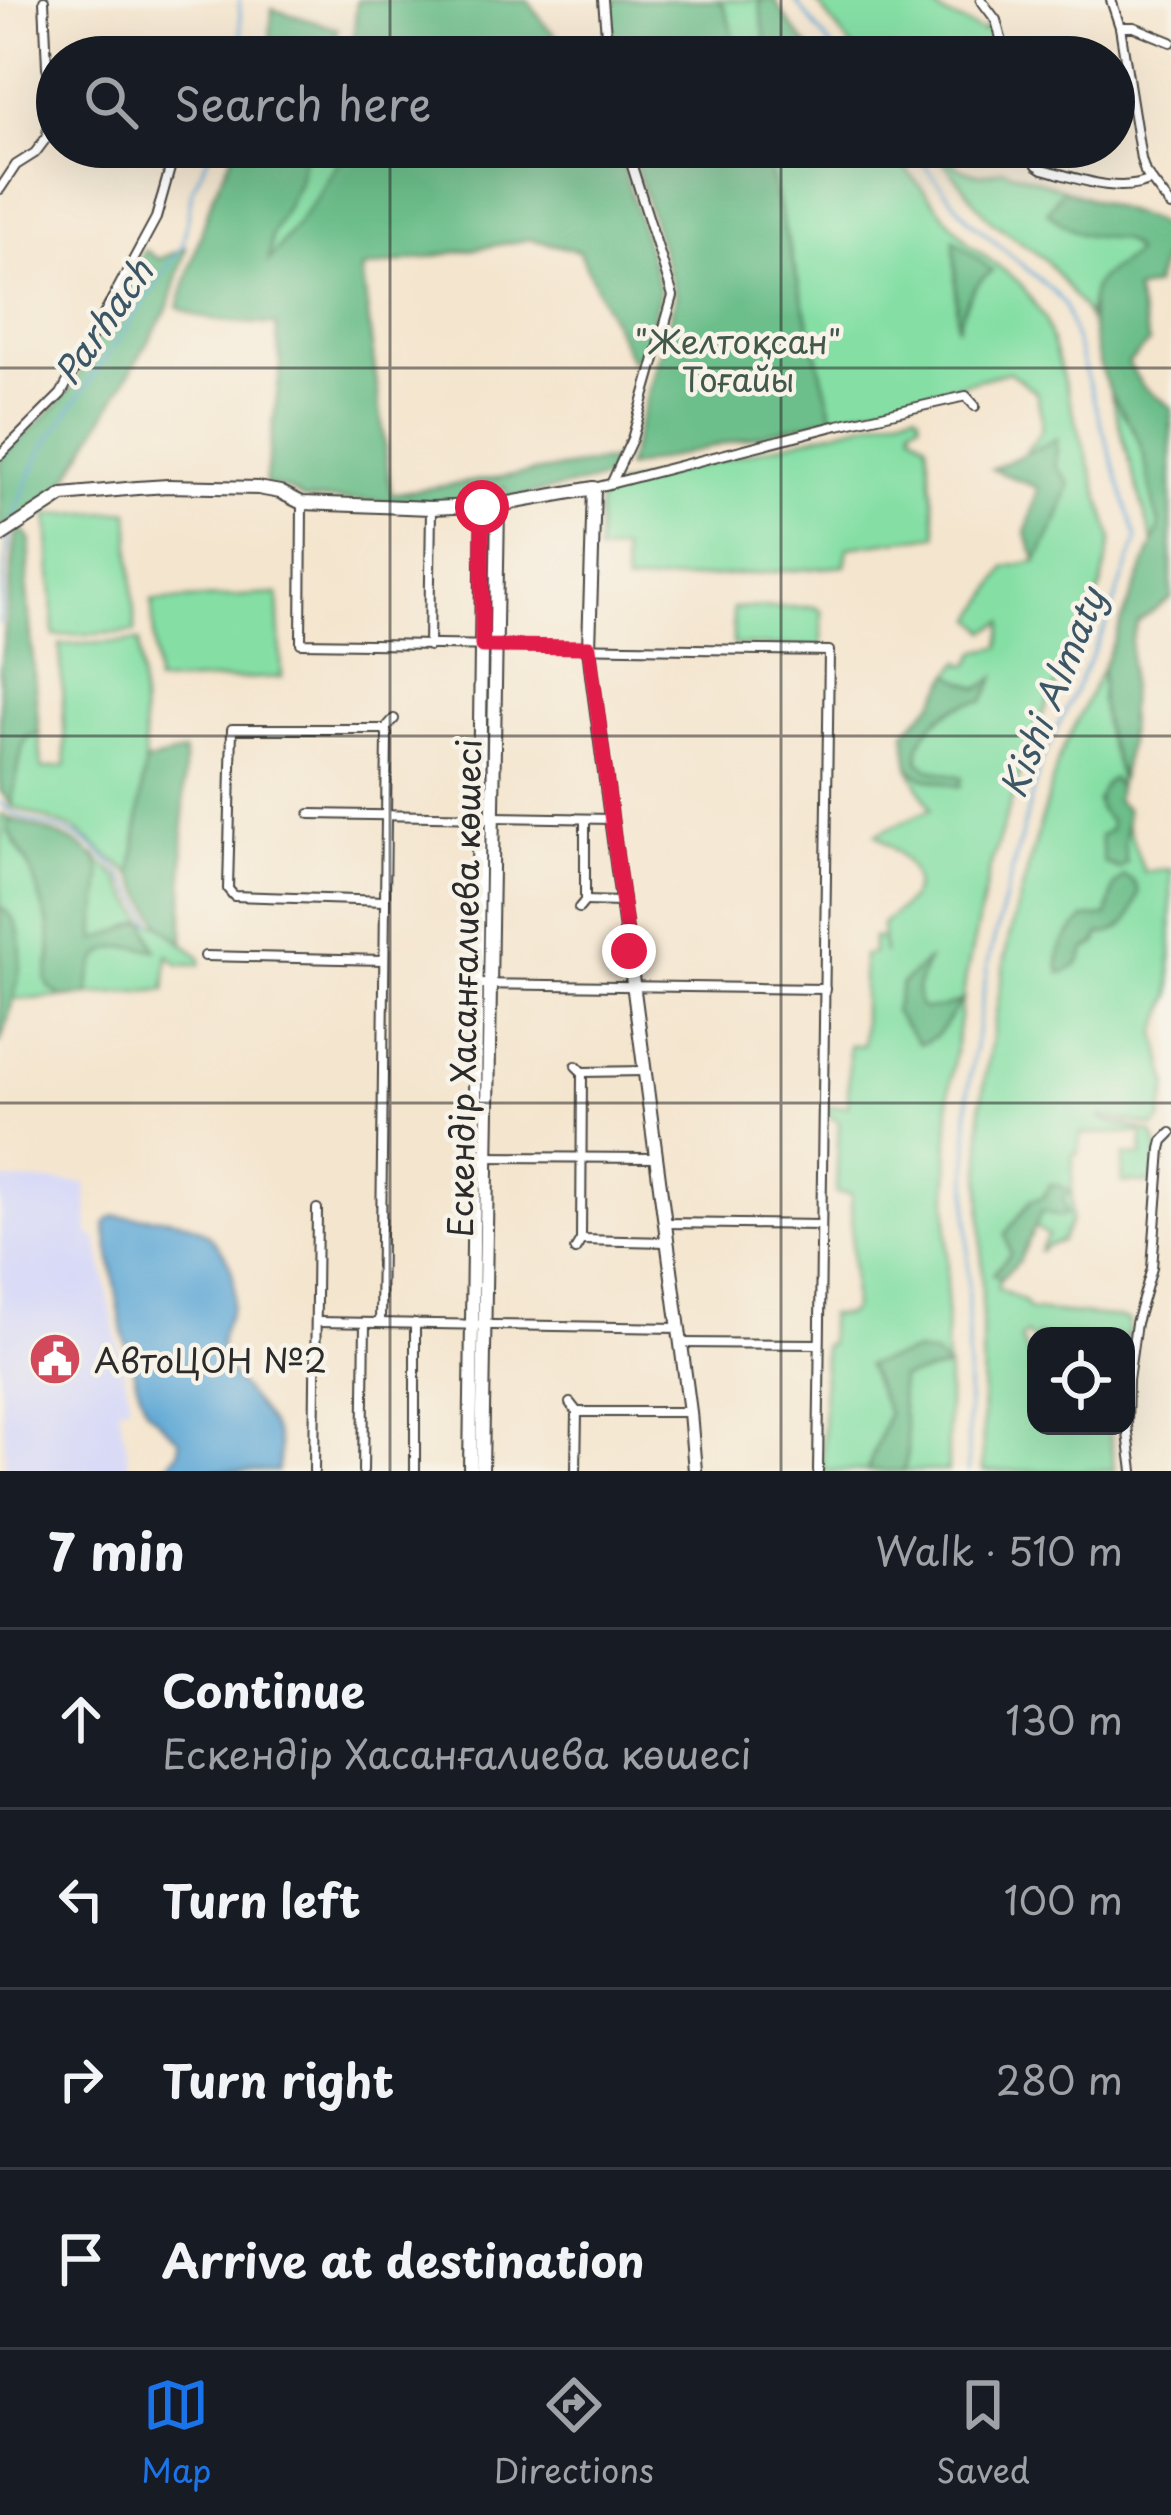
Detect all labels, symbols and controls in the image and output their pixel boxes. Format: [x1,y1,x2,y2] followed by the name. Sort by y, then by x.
[36,36,1135,168] search box
[174,68,431,136] text: Search here
[78,69,144,135] icon: search
[39,246,166,395] water label: Parhach
[635,315,841,403] park label: "Желтоқсан" Тоғайы
[455,480,509,534] route start
[984,577,1118,805] water label: Kіshі Almaty
[434,738,492,1238] street label: Ескендір Хасанғалиева көшесі
[602,924,656,978] route end
[1027,1327,1135,1435] map controls
[1027,1327,1135,1435] button: locate
[27,1331,83,1387] public building icon: АвтоЦОН №2
[94,1334,327,1384] place label: АвтоЦОН №2
[48,1511,185,1588] text: 7 min
[875,1520,1123,1579] text: Walk · 510 m
[162,1655,365,1723] text: Continue
[48,1686,114,1752] icon: ahead
[1005,1689,1123,1748] text: 130 m
[162,1723,752,1782] text: Ескендір Хасанғалиева көшесі
[162,1865,361,1933] text: Turn left
[48,1866,114,1932] icon: left
[1004,1869,1123,1928] text: 100 m
[162,2045,394,2113] text: Turn right
[48,2046,114,2112] icon: right
[996,2049,1123,2108] text: 280 m
[162,2225,645,2293] text: Arrive at destination
[48,2226,114,2292] icon: arrive
[141,2372,212,2494] tab: Map
[494,2372,654,2494] tab: Directions
[936,2372,1030,2494] tab: Saved

